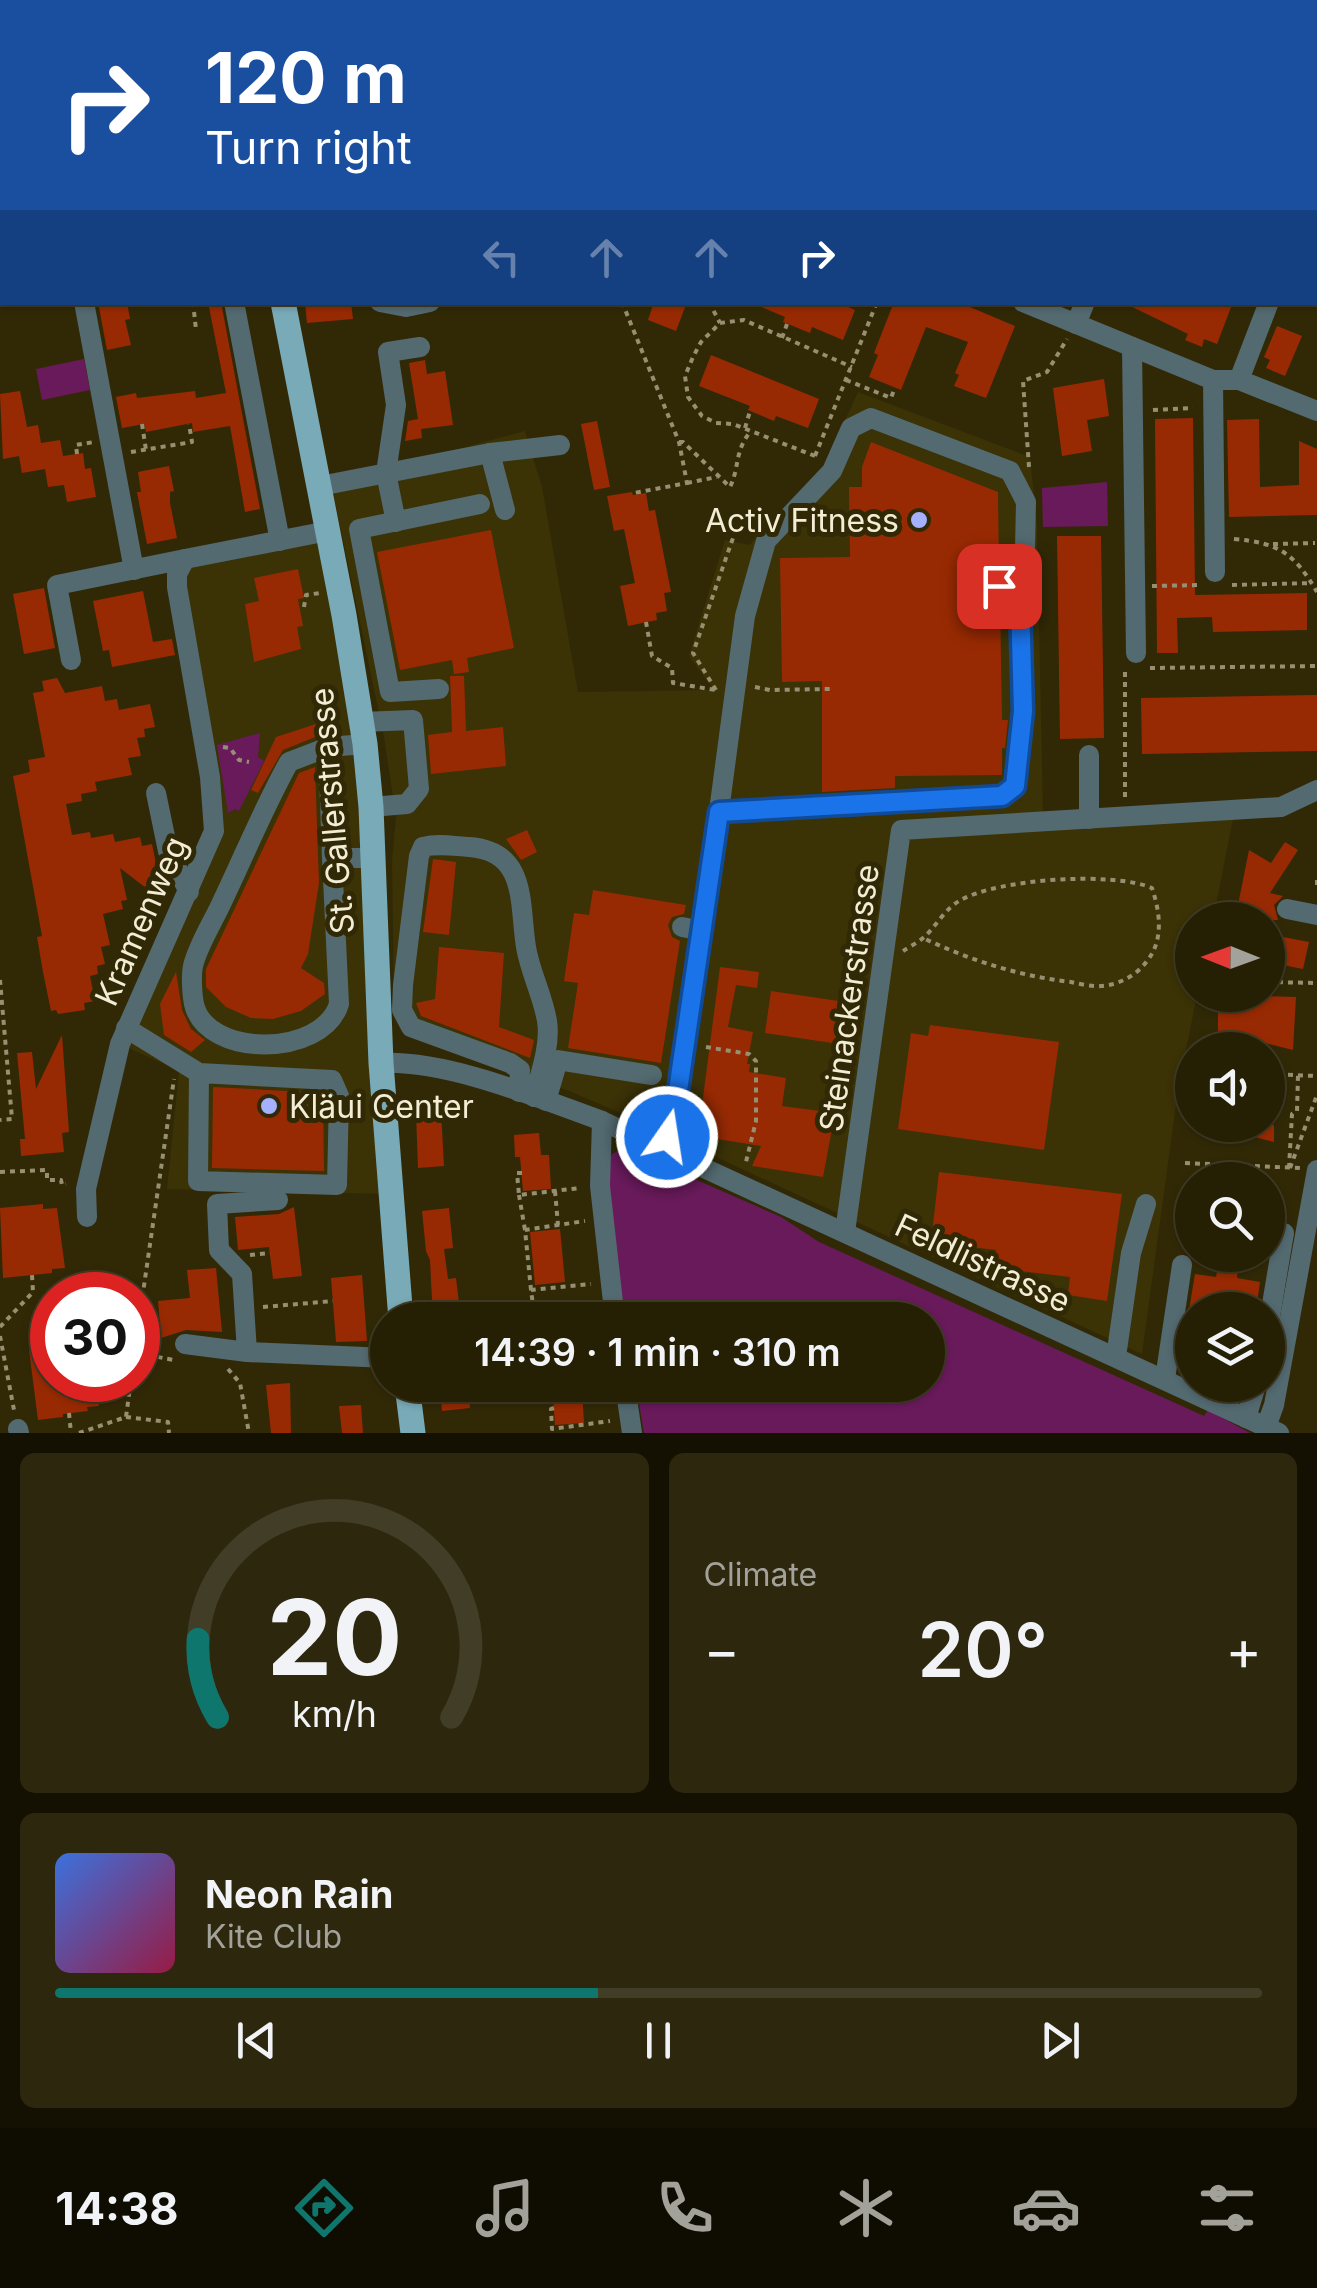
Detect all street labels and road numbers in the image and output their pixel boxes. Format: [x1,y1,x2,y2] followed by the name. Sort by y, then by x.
[302,686,362,936] street label: St. Gallerstrasse
[86,830,196,1012] street label: Kramenweg
[811,862,887,1134] street label: Steinackerstrasse
[889,1205,1077,1321] street label: Feldlistrasse

